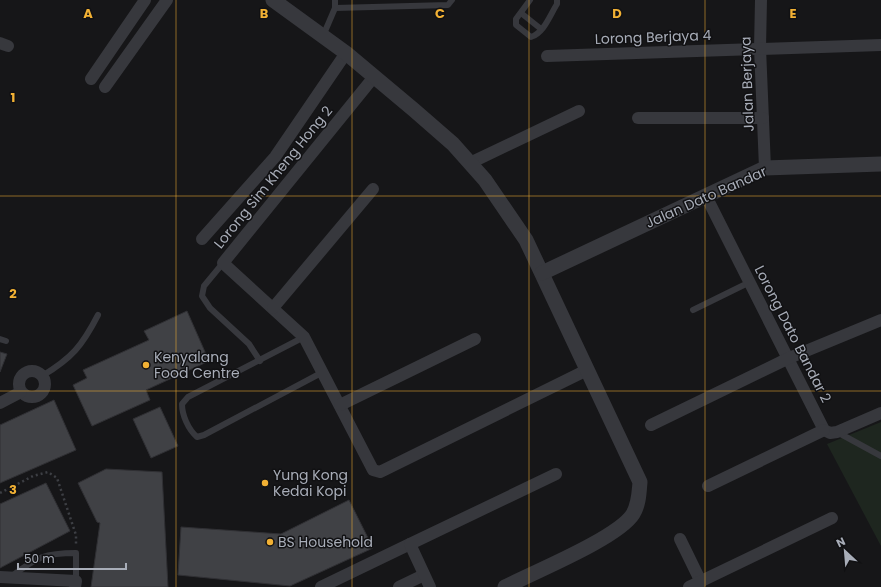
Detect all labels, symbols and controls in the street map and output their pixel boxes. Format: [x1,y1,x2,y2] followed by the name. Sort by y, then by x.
[83,4,93,23] text: A
[260,4,269,23] text: B
[435,4,445,23] text: C
[612,4,622,23] text: D
[789,4,797,23] text: E
[594,25,712,49] street label: Lorong Berjaya 4
[735,36,759,132] street label: Jalan Berjaya
[11,88,15,107] text: 1
[209,101,337,253] street label: Lorong Sim Kheng Hong 2
[642,161,770,233] street label: Jalan Dato Bandar
[750,262,836,406] street label: Lorong Dato Bandar 2
[9,284,17,303] text: 2
[154,347,240,383] place label: Kenyalang Food Centre
[141,360,151,370] marker: Kenyalang Food Centre
[273,465,348,501] place label: Yung Kong Kedai Kopi
[260,478,270,488] marker: Yung Kong Kedai Kopi
[9,480,17,499] text: 3
[825,531,865,571] north arrow
[278,532,373,552] place label: BS Household
[833,533,848,551] text: N
[265,537,275,547] marker: BS Household
[18,545,126,571] scale bar
[24,550,55,567] text: 50 m

